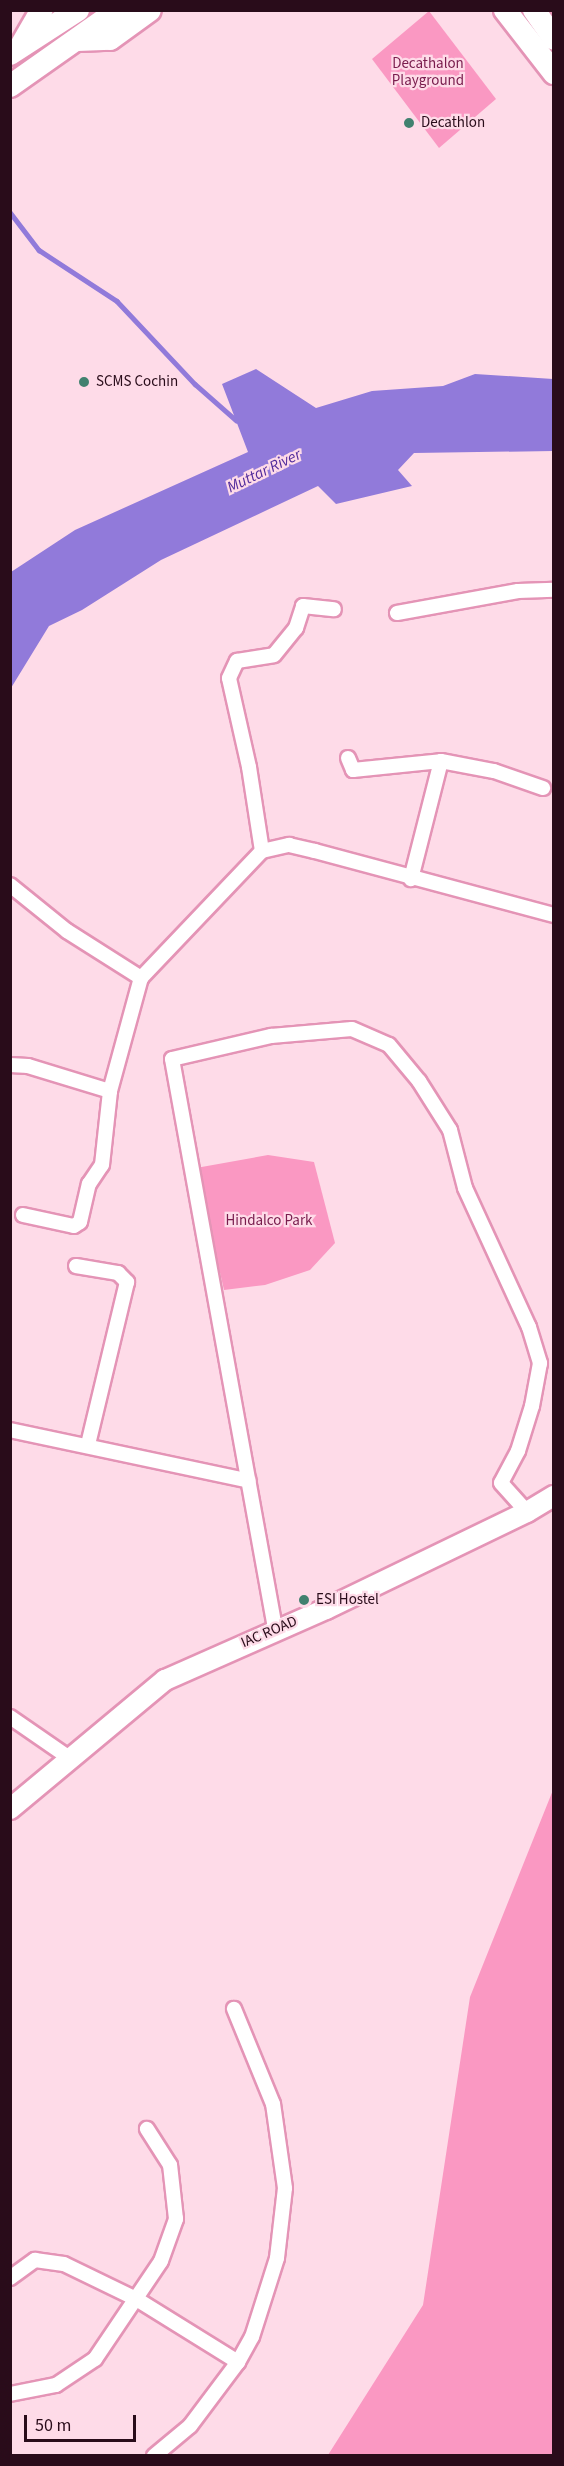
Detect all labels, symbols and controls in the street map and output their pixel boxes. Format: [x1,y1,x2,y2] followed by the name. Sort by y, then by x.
[392,54,464,89] park label: Decathalon Playground
[421,114,485,132] place label: Decathlon
[402,116,416,130] marker: Decathlon
[96,373,178,391] place label: SCMS Cochin
[77,375,91,389] marker: SCMS Cochin
[224,445,304,497] water label: Muttar River
[225,1212,313,1230] park label: Hindalco Park
[316,1591,379,1609] place label: ESI Hostel
[297,1593,311,1607] marker: ESI Hostel
[238,1612,300,1652] street label: IAC ROAD
[27,2403,140,2441] scale bar
[35,2413,71,2438] text: 50 m

